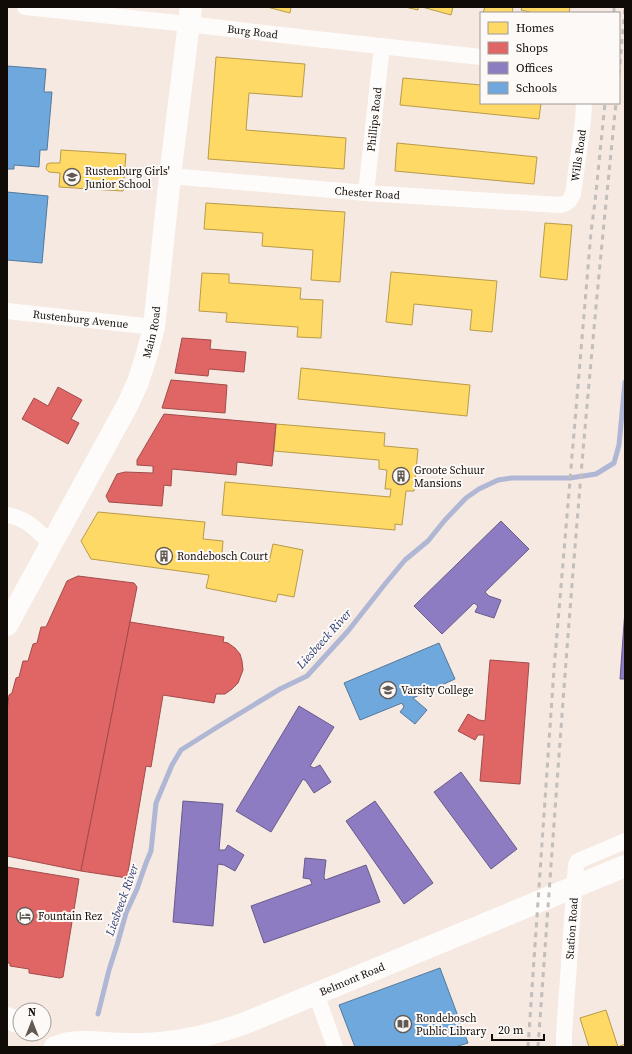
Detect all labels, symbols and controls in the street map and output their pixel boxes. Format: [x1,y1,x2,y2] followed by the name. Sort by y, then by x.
[480,12,620,104] legend
[516,20,554,36] text: Homes
[227,21,280,42] street label: Burg Road
[516,40,548,56] text: Shops
[516,60,553,76] text: Offices
[516,80,557,96] text: Schools
[363,86,385,152] street label: Phillips Road
[567,128,589,183] street label: Wills Road
[84,164,170,192] place label: Rustenburg Girls' Junior School
[62,167,82,187] school or university icon: Rustenburg Girls' Junior School
[334,183,401,203] street label: Chester Road
[139,305,164,360] street label: Main Road
[32,306,129,332] street label: Rustenburg Avenue
[414,463,485,491] place label: Groote Schuur Mansions
[391,466,411,486] building icon: Groote Schuur Mansions
[154,546,174,566] building icon: Rondebosch Court
[177,549,268,564] place label: Rondebosch Court
[292,605,356,673] water label: Liesbeeck River
[378,680,398,700] school or university icon: Varsity College
[401,683,474,698] place label: Varsity College
[101,861,143,939] water label: Liesbeeck River
[562,896,581,960] street label: Station Road
[15,906,35,926] hotel icon: Fountain Rez
[38,909,102,924] place label: Fountain Rez
[317,958,388,999] street label: Belmont Road
[12,1002,52,1042] north arrow
[28,1005,36,1020] text: N
[416,1011,487,1039] place label: Rondebosch Public Library
[393,1014,413,1034] library icon: Rondebosch Public Library
[492,1016,544,1042] scale bar
[498,1022,524,1038] text: 20 m

